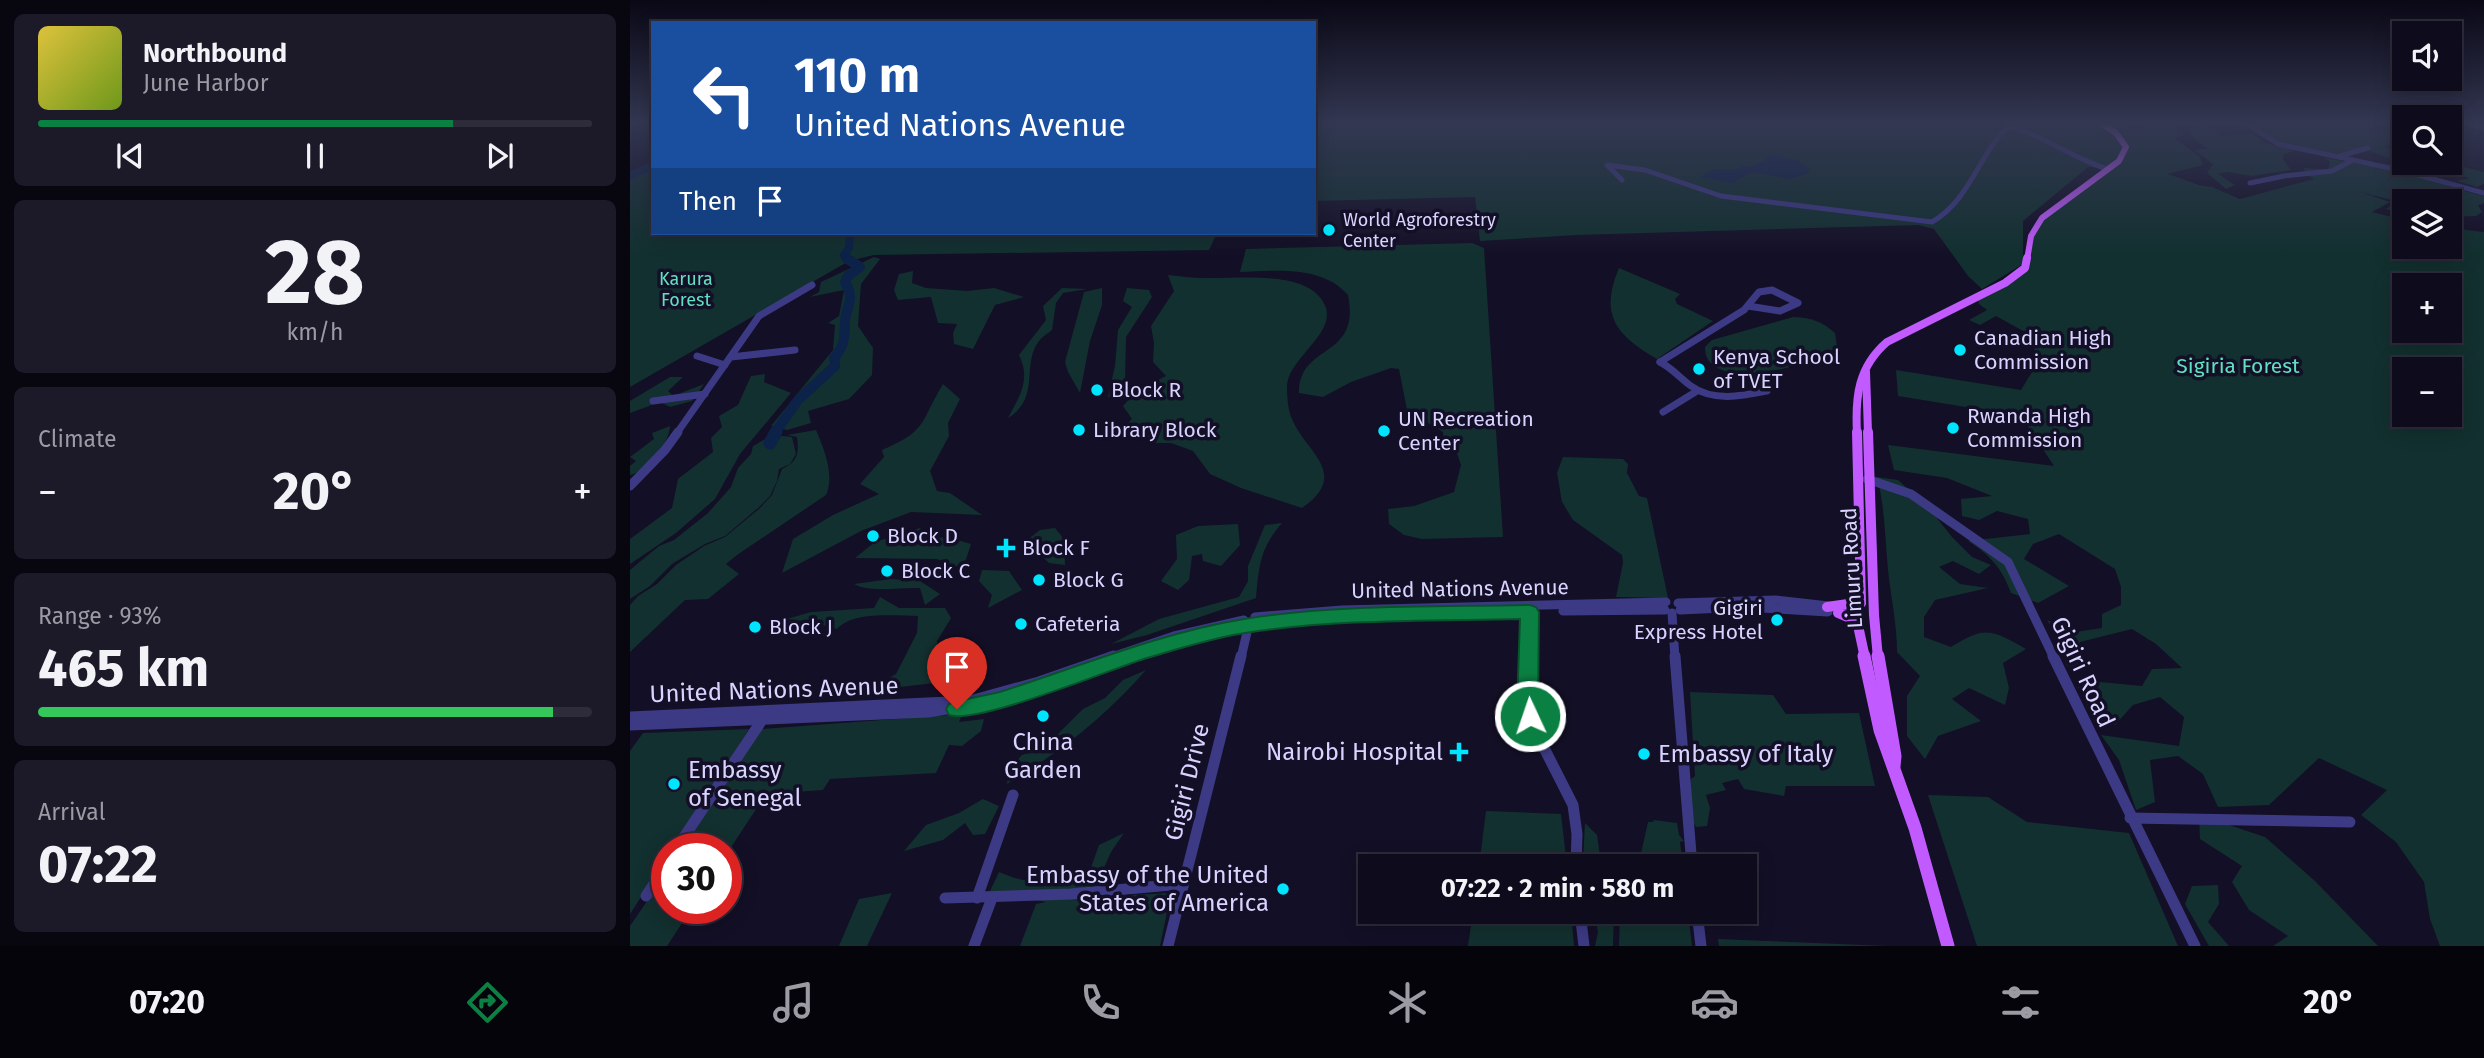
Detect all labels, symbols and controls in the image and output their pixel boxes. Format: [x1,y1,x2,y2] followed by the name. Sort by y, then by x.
[2392,21,2462,427] map controls
[2392,21,2462,91] button: sound
[143,38,287,69] text: Northbound
[794,46,920,105] text: 110 m
[679,49,770,140] icon: left
[143,69,269,97] text: June Harbor
[2392,105,2462,175] button: search
[794,106,1126,144] text: United Nations Avenue
[111,137,149,175] icon: previous
[296,137,334,175] icon: pause
[481,137,519,175] icon: next
[751,182,789,220] icon: arrive
[679,186,737,217] text: Then
[2392,189,2462,259] button: layers
[1343,209,1496,252] place label: World Agroforestry Center
[265,218,365,327] text: 28
[1321,222,1337,238] marker: World Agroforestry Center
[659,268,713,311] park label: Karura Forest
[2392,273,2462,343] button: +
[287,318,343,346] text: km/h
[1974,325,2112,375] place label: Canadian High Commission
[1952,342,1968,358] marker: Canadian High Commission
[1713,344,1840,394] place label: Kenya School of TVET
[2176,353,2300,379] park label: Sigiria Forest
[2392,357,2462,427] button: −
[1691,361,1707,377] marker: Kenya School of TVET
[1111,377,1181,403] place label: Block R
[1089,382,1105,398] marker: Block R
[1967,403,2091,453] place label: Rwanda High Commission
[1398,406,1534,456] place label: UN Recreation Center
[1093,417,1217,443] place label: Library Block
[1945,420,1961,436] marker: Rwanda High Commission
[1071,422,1087,438] marker: Library Block
[1376,423,1392,439] marker: UN Recreation Center
[38,425,117,453] text: Climate
[273,460,357,523] text: 20°
[38,469,57,515] text: −
[573,469,592,515] text: +
[1836,507,1868,629] street label: Limuru Road
[887,523,958,549] place label: Block D
[865,528,881,544] marker: Block D
[1022,535,1090,561] place label: Block F
[996,538,1016,558] marker: Block F
[901,558,970,584] place label: Block C
[879,563,895,579] marker: Block C
[1053,567,1124,593] place label: Block G
[1031,572,1047,588] marker: Block G
[1351,574,1569,604] street label: United Nations Avenue
[1634,595,1763,645] place label: Gigiri Express Hotel
[38,602,162,630] text: Range · 93%
[1035,611,1120,637] place label: Cafeteria
[1769,612,1785,628] marker: Gigiri Express Hotel
[2045,612,2121,732] street label: Gigiri Road
[769,614,833,640] place label: Block J
[1013,616,1029,632] marker: Cafeteria
[747,619,763,635] marker: Block J
[38,637,209,700] text: 465 km
[927,637,987,709] pin
[938,648,976,686] icon: arrive
[649,672,899,708] street label: United Nations Avenue
[1493,679,1567,753] position arrow
[1035,708,1051,724] marker: China Garden
[1159,720,1215,844] street label: Gigiri Drive
[1004,728,1082,784] place label: China Garden
[1266,738,1443,766] place label: Nairobi Hospital
[1658,740,1834,768] place label: Embassy of Italy
[1449,742,1469,762] marker: Nairobi Hospital
[1636,746,1652,762] marker: Embassy of Italy
[688,756,802,812] place label: Embassy of Senegal
[666,776,682,792] marker: Embassy of Senegal
[38,798,105,826] text: Arrival
[38,833,158,896] text: 07:22
[651,833,742,924] speed limit sign: 30
[1026,861,1269,917] place label: Embassy of the United States of America
[1441,873,1674,904] text: 07:22 · 2 min · 580 m
[1275,881,1291,897] marker: Embassy of the United States of America
[463,978,512,1027] icon: directions
[769,978,818,1027] icon: music
[1076,978,1125,1027] icon: phone
[1383,978,1432,1027] icon: climate
[1690,978,1739,1027] icon: car
[1996,978,2045,1027] icon: filters
[129,983,205,1021] text: 07:20
[2303,983,2355,1021] text: 20°

